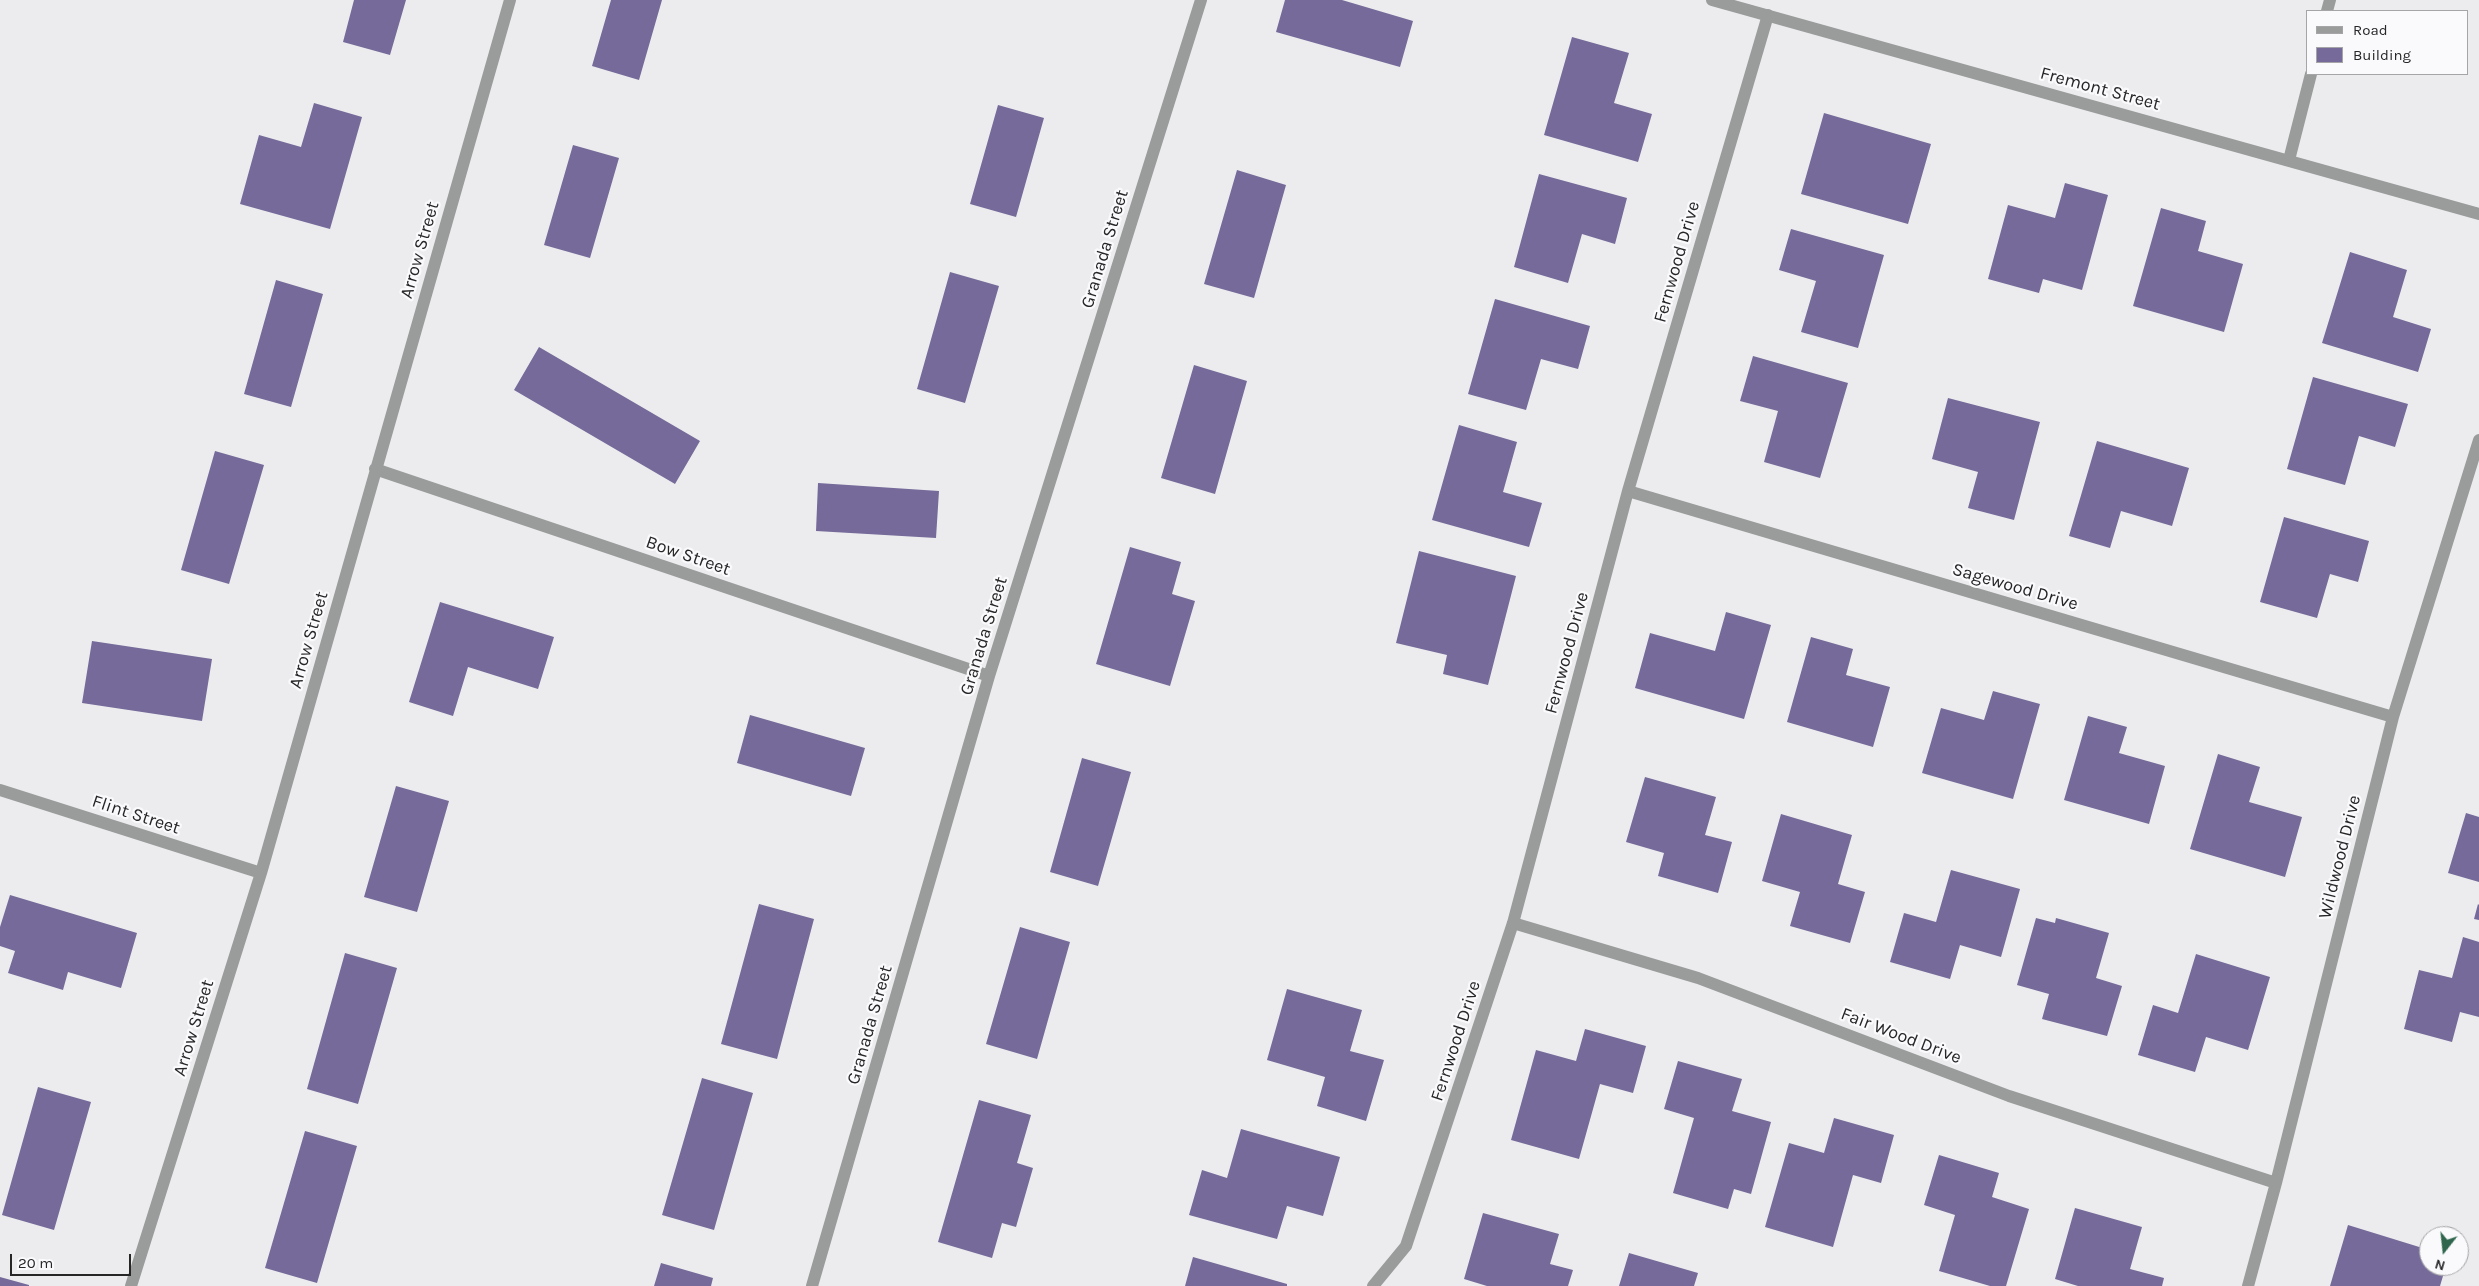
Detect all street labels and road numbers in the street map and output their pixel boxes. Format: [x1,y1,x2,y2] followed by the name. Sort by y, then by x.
[2038,63,2162,115] street label: Fremont Street
[1077,187,1133,311] street label: Granada Street
[396,199,444,301] street label: Arrow Street
[1649,199,1705,325] street label: Fernwood Drive
[643,532,733,580] street label: Bow Street
[1950,559,2080,615] street label: Sagewood Drive
[956,574,1012,698] street label: Granada Street
[285,589,333,691] street label: Arrow Street
[1540,590,1594,716] street label: Fernwood Drive
[89,791,183,839] street label: Flint Street
[2314,793,2366,921] street label: Wildwood Drive
[843,963,897,1087] street label: Granada Street
[169,977,219,1079] street label: Arrow Street
[1426,978,1486,1104] street label: Fernwood Drive
[1838,1003,1964,1069] street label: Fair Wood Drive

